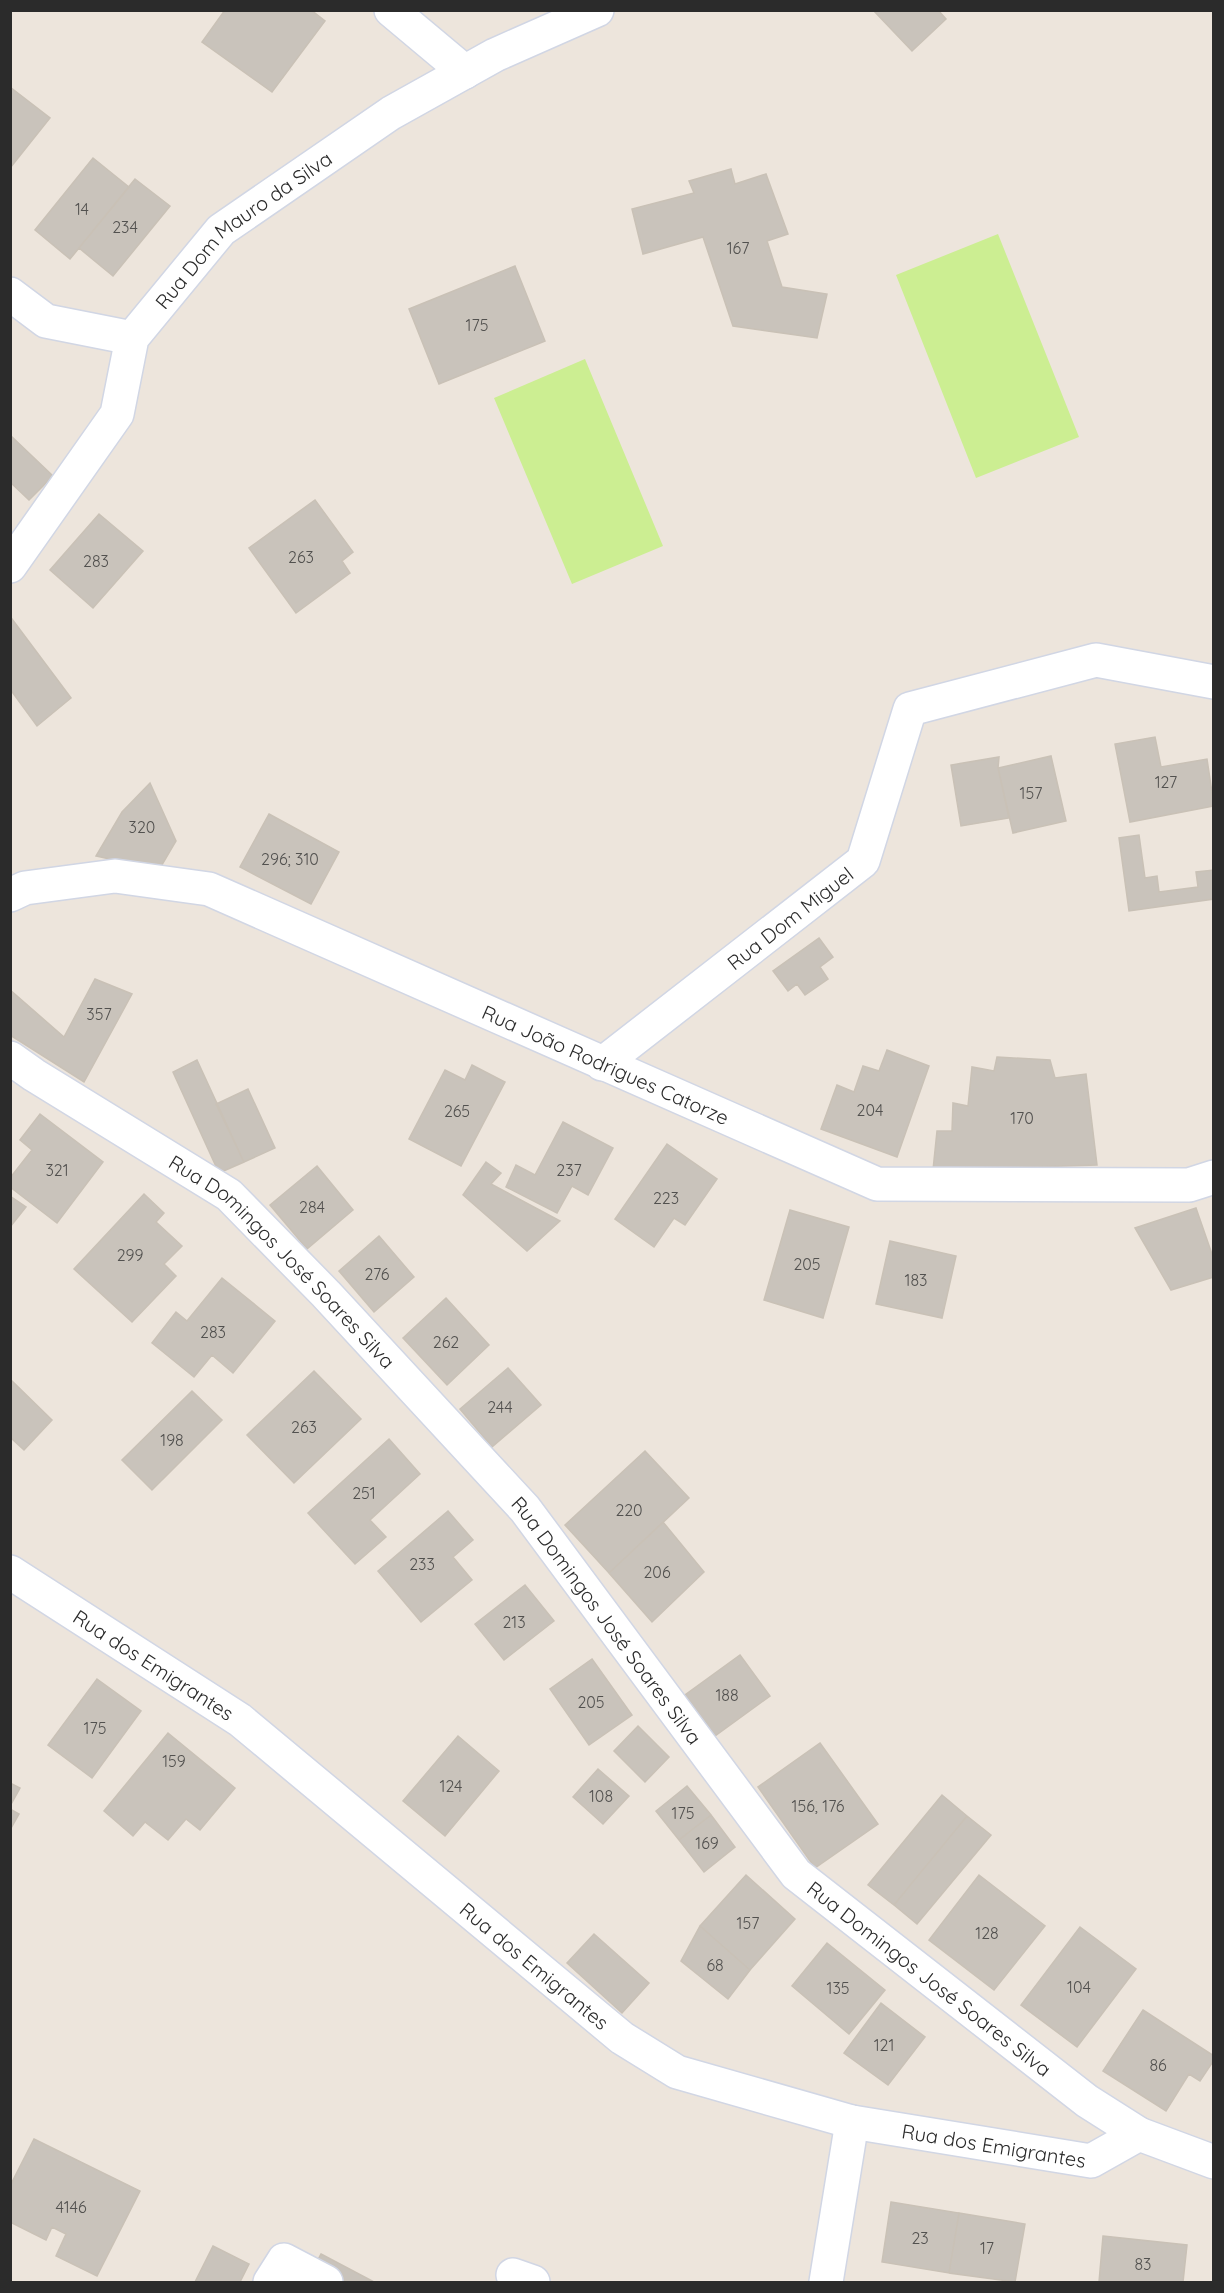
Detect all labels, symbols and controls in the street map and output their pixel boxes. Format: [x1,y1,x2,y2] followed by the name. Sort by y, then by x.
[149,145,336,314] street label: Rua Dom Mauro da Silva
[75,199,89,219] house number: 14
[112,217,138,237] house number: 234
[727,238,749,258] house number: 167
[466,315,488,335] house number: 175
[288,547,314,567] house number: 263
[83,551,109,571] house number: 283
[1155,772,1177,792] house number: 127
[1020,783,1042,803] house number: 157
[129,817,155,837] house number: 320
[261,849,319,869] house number: 296; 310
[722,861,858,975] street label: Rua Dom Miguel
[479,999,733,1130] street label: Rua João Rodrigues Catorze
[86,1004,112,1024] house number: 357
[857,1100,883,1120] house number: 204
[444,1101,470,1121] house number: 265
[1010,1108,1034,1128] house number: 170
[165,1149,401,1373] street label: Rua Domingos José Soares Silva
[45,1160,69,1180] house number: 321
[556,1160,582,1180] house number: 237
[653,1188,679,1208] house number: 223
[299,1197,325,1217] house number: 284
[117,1245,143,1265] house number: 299
[793,1254,821,1274] house number: 205
[365,1264,390,1284] house number: 276
[905,1270,927,1290] house number: 183
[200,1322,226,1342] house number: 283
[433,1332,459,1352] house number: 262
[487,1397,513,1417] house number: 244
[291,1417,317,1437] house number: 263
[160,1430,184,1450] house number: 198
[352,1483,376,1503] house number: 251
[507,1491,708,1749] street label: Rua Domingos José Soares Silva
[615,1500,643,1520] house number: 220
[409,1554,435,1574] house number: 233
[644,1562,671,1582] house number: 206
[69,1604,239,1725] street label: Rua dos Emigrantes
[502,1612,526,1632] house number: 213
[715,1685,739,1705] house number: 188
[577,1692,605,1712] house number: 205
[84,1718,106,1738] house number: 175
[162,1751,186,1771] house number: 159
[440,1776,462,1796] house number: 124
[589,1786,613,1806] house number: 108
[792,1796,845,1816] house number: 156, 176
[672,1803,694,1823] house number: 175
[695,1833,719,1853] house number: 169
[803,1875,1057,2081] street label: Rua Domingos José Soares Silva
[455,1896,614,2035] street label: Rua dos Emigrantes
[737,1913,759,1933] house number: 157
[975,1923,999,1943] house number: 128
[706,1955,724,1975] house number: 68
[1067,1977,1091,1997] house number: 104
[826,1978,850,1998] house number: 135
[874,2035,894,2055] house number: 121
[1149,2055,1167,2075] house number: 86
[900,2118,1088,2172] street label: Rua dos Emigrantes
[55,2197,87,2217] house number: 4146
[911,2228,929,2248] house number: 23
[980,2238,994,2258] house number: 17
[1134,2254,1152,2274] house number: 83

